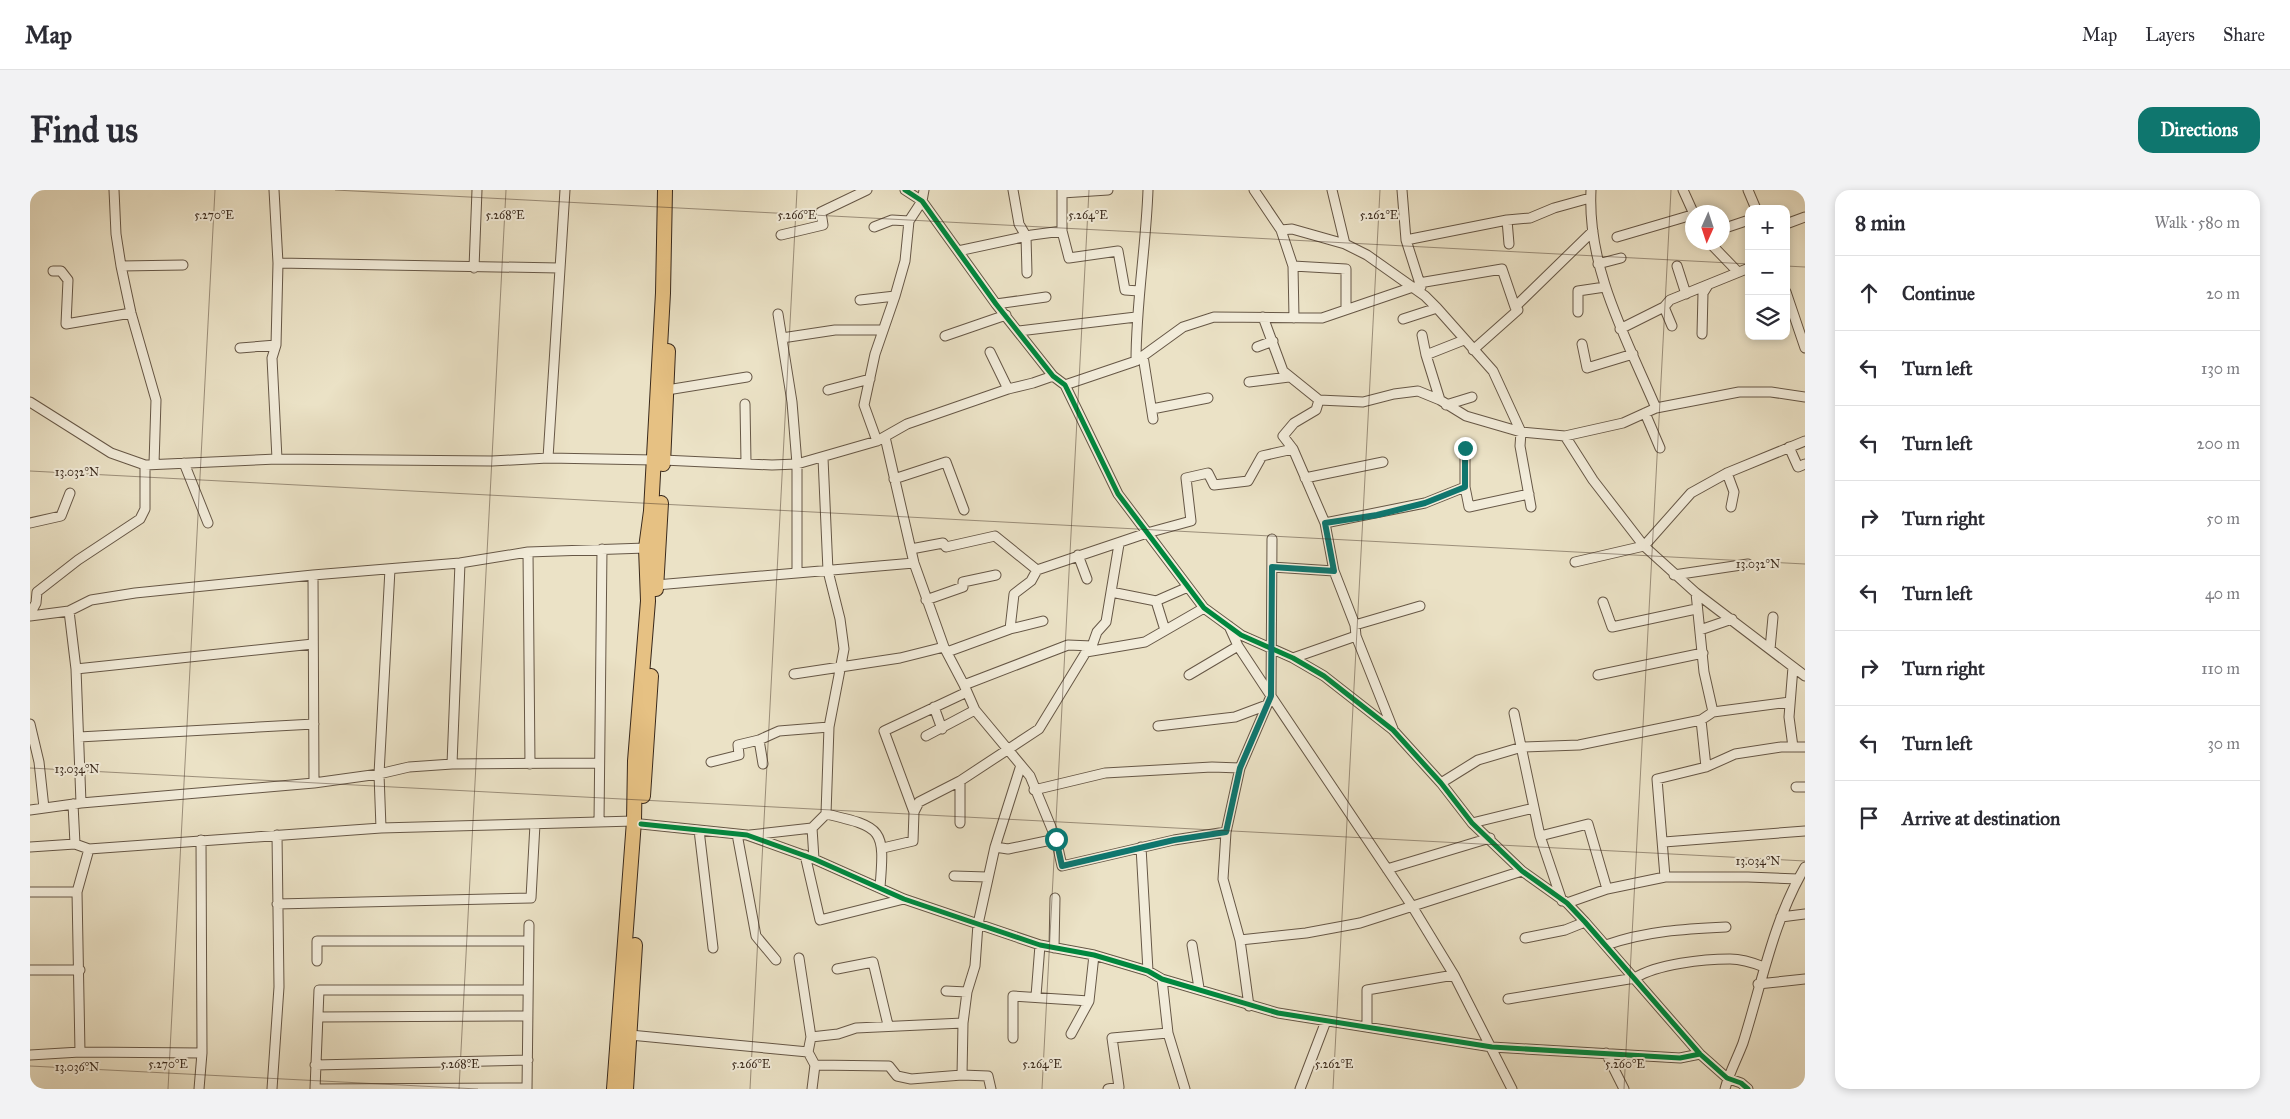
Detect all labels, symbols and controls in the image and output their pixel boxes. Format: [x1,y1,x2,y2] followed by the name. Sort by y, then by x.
[25,20,72,50] text: Map
[2082,24,2117,46] text: Map
[2145,24,2195,46] text: Layers
[2223,24,2265,46] text: Share
[2138,107,2260,153] button: Directions
[30,109,138,152] text: Find us
[1685,205,1730,250] north arrow
[1745,205,1790,340] map controls
[1745,205,1790,250] button: +
[194,208,234,222] text: 5.270°E
[485,208,525,222] text: 5.268°E
[778,208,817,222] text: 5.266°E
[1068,208,1108,222] text: 5.264°E
[1360,208,1399,222] text: 5.262°E
[1855,210,1905,236] text: 8 min
[2155,213,2240,232] text: Walk · 580 m
[1745,250,1790,295] button: −
[1855,279,1883,307] icon: ahead
[1902,282,1975,305] text: Continue
[2206,284,2240,303] text: 20 m
[1745,295,1790,340] button: layers
[1855,354,1883,382] icon: left
[1902,357,1972,380] text: Turn left
[2201,359,2240,378] text: 130 m
[1855,429,1883,457] icon: left
[1902,432,1972,455] text: Turn left
[2197,434,2240,453] text: 200 m
[1454,437,1477,460] route end
[55,465,99,479] text: 13.032°N
[1855,504,1883,532] icon: right
[1902,507,1985,530] text: Turn right
[2206,509,2240,528] text: 50 m
[1736,557,1780,571] text: 13.032°N
[1855,579,1883,607] icon: left
[1902,582,1972,605] text: Turn left
[2205,584,2240,603] text: 40 m
[1855,654,1883,682] icon: right
[1902,657,1985,680] text: Turn right
[2201,659,2240,678] text: 110 m
[1855,729,1883,757] icon: left
[1902,732,1972,755] text: Turn left
[2207,734,2240,753] text: 30 m
[54,762,100,776] text: 13.034°N
[1855,804,1883,832] icon: arrive
[1902,807,2060,830] text: Arrive at destination
[1045,828,1068,851] route start
[1735,854,1781,868] text: 13.034°N
[148,1057,188,1071] text: 5.270°E
[440,1057,480,1071] text: 5.268°E
[732,1057,771,1071] text: 5.266°E
[1022,1057,1062,1071] text: 5.264°E
[1315,1057,1354,1071] text: 5.262°E
[1605,1057,1645,1071] text: 5.260°E
[55,1060,99,1074] text: 13.036°N

